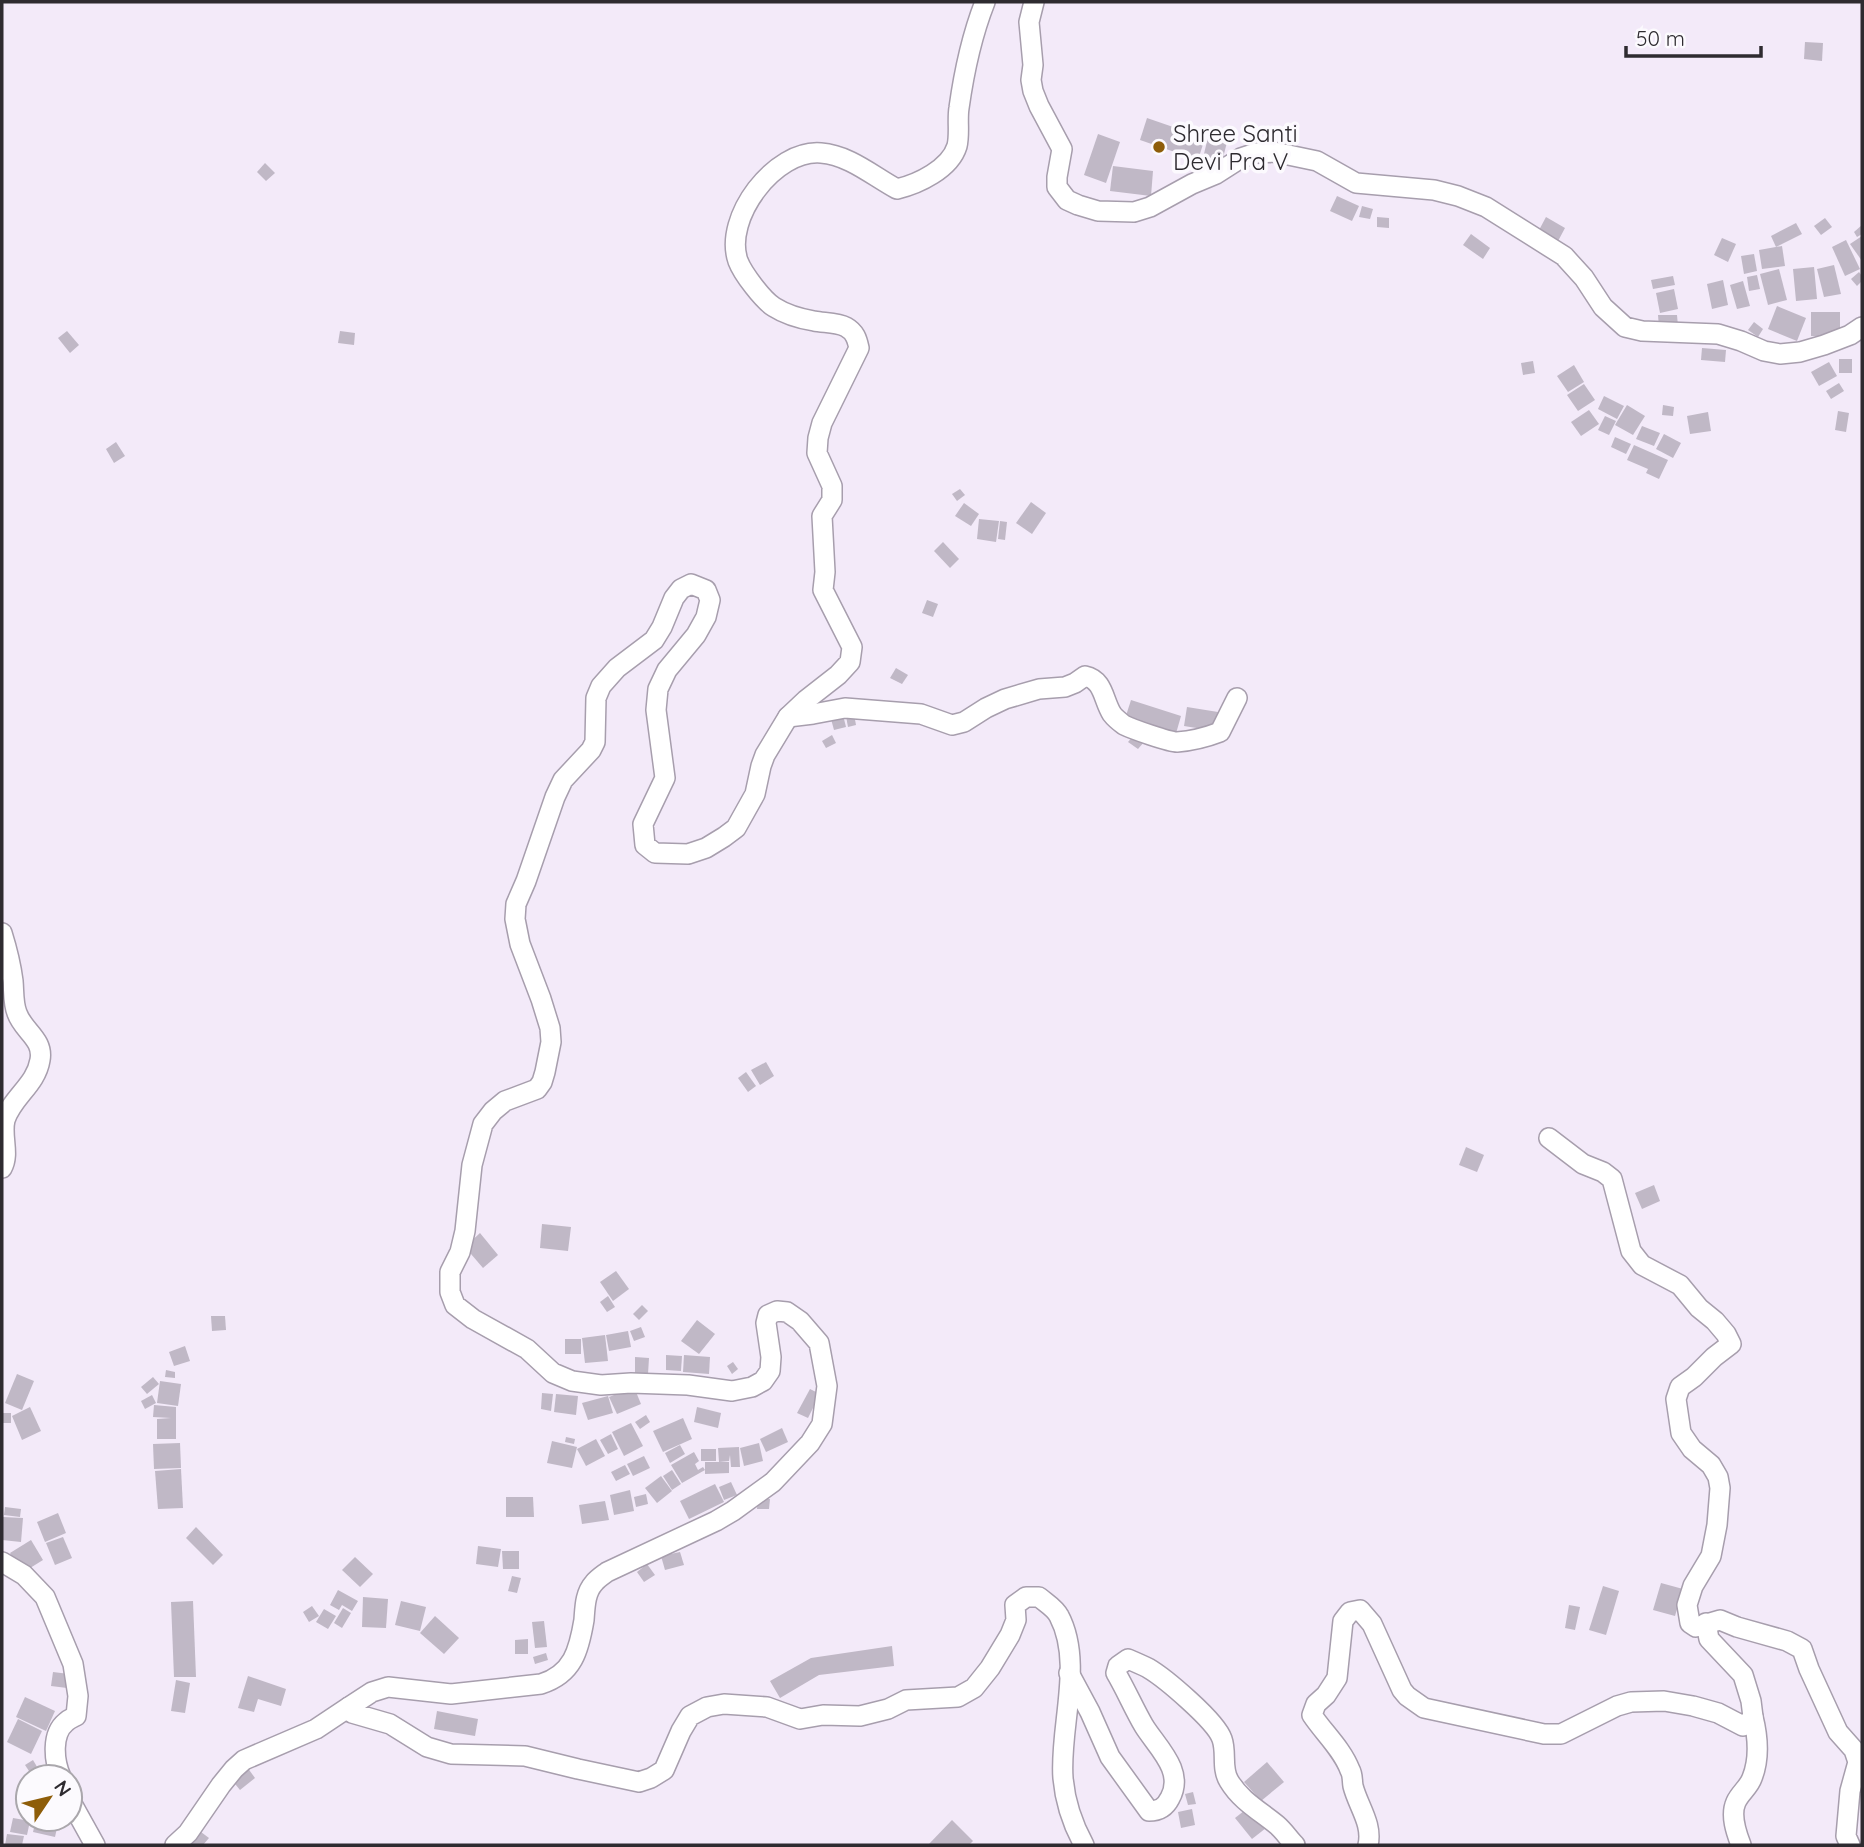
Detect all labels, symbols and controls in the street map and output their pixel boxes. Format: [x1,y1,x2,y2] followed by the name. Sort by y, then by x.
[1626,14,1761,58] scale bar
[1636,25,1685,51] text: 50 m
[1173,118,1298,176] place label: Shree Santi Devi Pra V
[1151,139,1167,155] marker: Shree Santi Devi Pra V
[14,1763,84,1833] north arrow
[49,1776,77,1801] text: N

